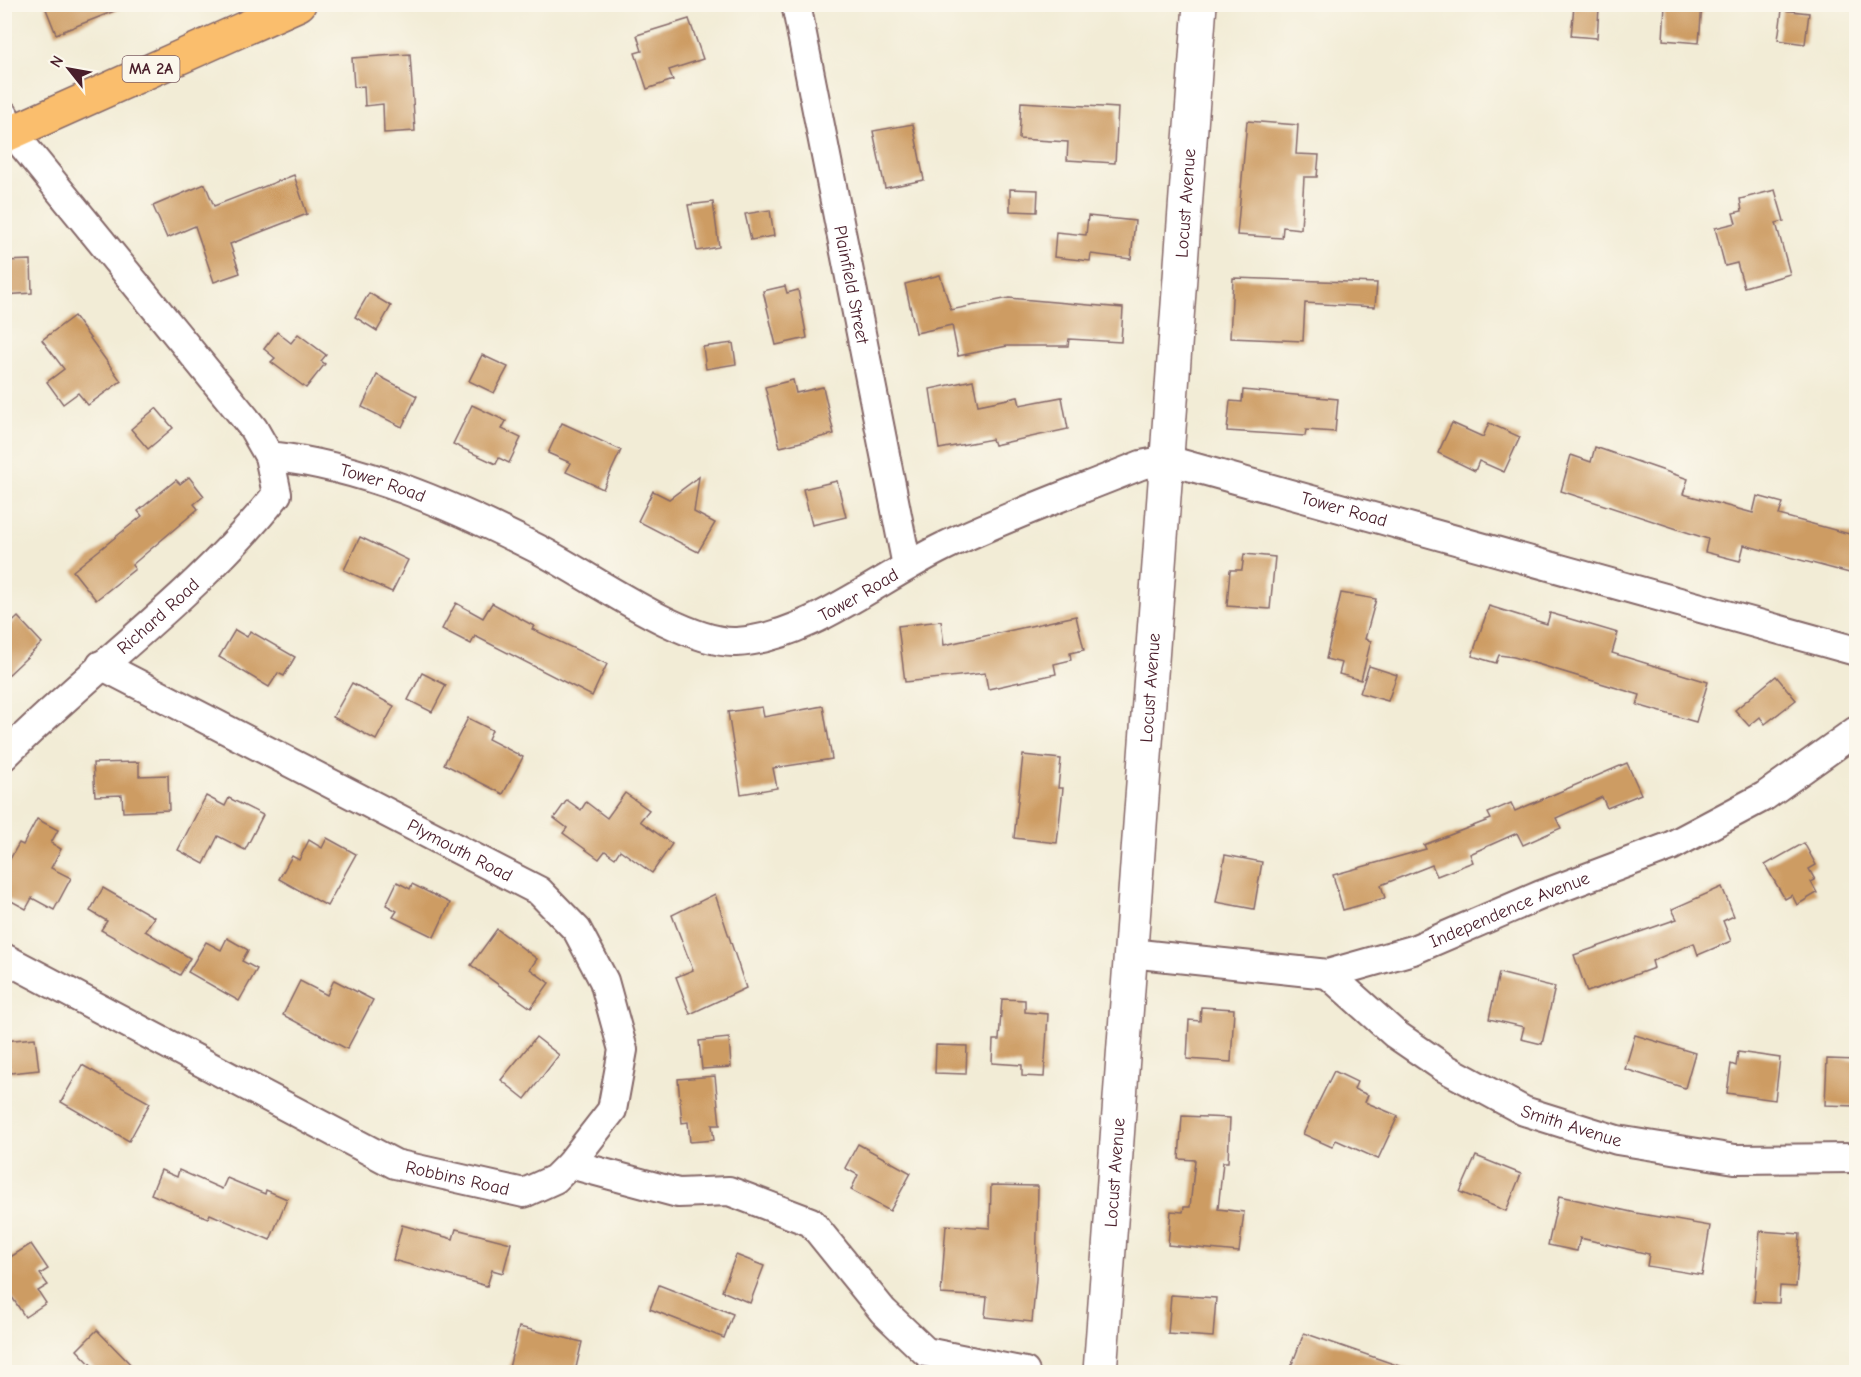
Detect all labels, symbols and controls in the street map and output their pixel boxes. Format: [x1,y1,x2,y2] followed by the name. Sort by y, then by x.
[39,39,99,99] north arrow
[47,53,67,71] text: N
[122,56,180,82] road number: MA 2A
[1171,148,1200,259] street label: Locust Avenue
[829,224,874,346] street label: Plainfield Street
[338,459,429,507] street label: Tower Road
[1299,487,1390,531] street label: Tower Road
[815,564,902,626] street label: Tower Road
[113,574,204,659] street label: Richard Road
[1136,632,1164,743] street label: Locust Avenue
[404,814,516,886] street label: Plymouth Road
[1426,867,1592,952] street label: Independence Avenue
[1518,1100,1623,1151] street label: Smith Avenue
[1100,1117,1129,1228] street label: Locust Avenue
[404,1156,511,1200] street label: Robbins Road

